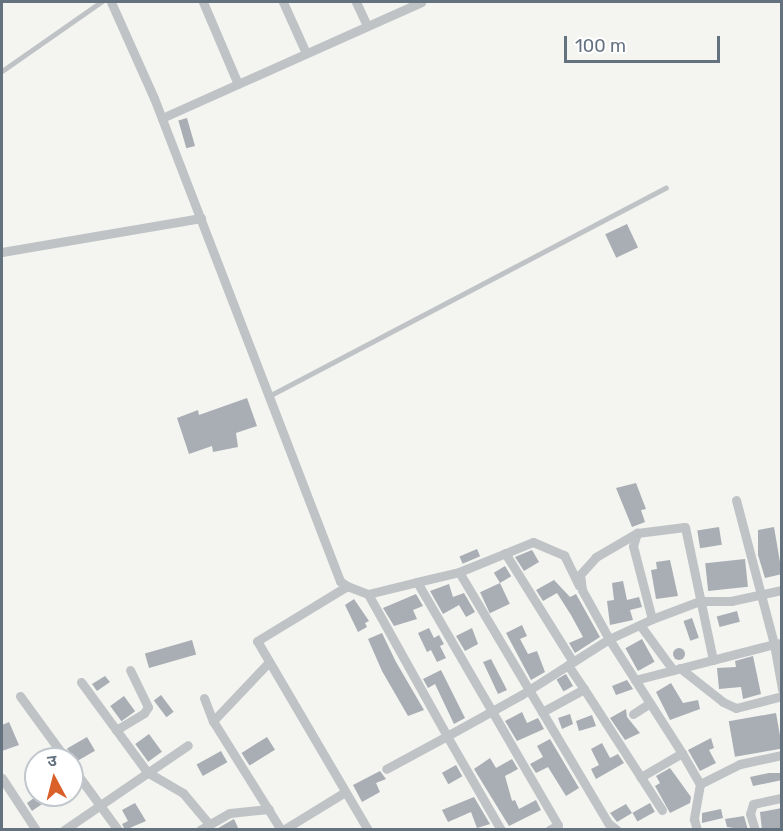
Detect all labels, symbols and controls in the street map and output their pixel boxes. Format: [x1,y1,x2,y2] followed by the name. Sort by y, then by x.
[567,24,723,62] scale bar
[575,35,626,57] text: 100 m
[24,747,84,807] north arrow
[46,751,58,771] text: उ

